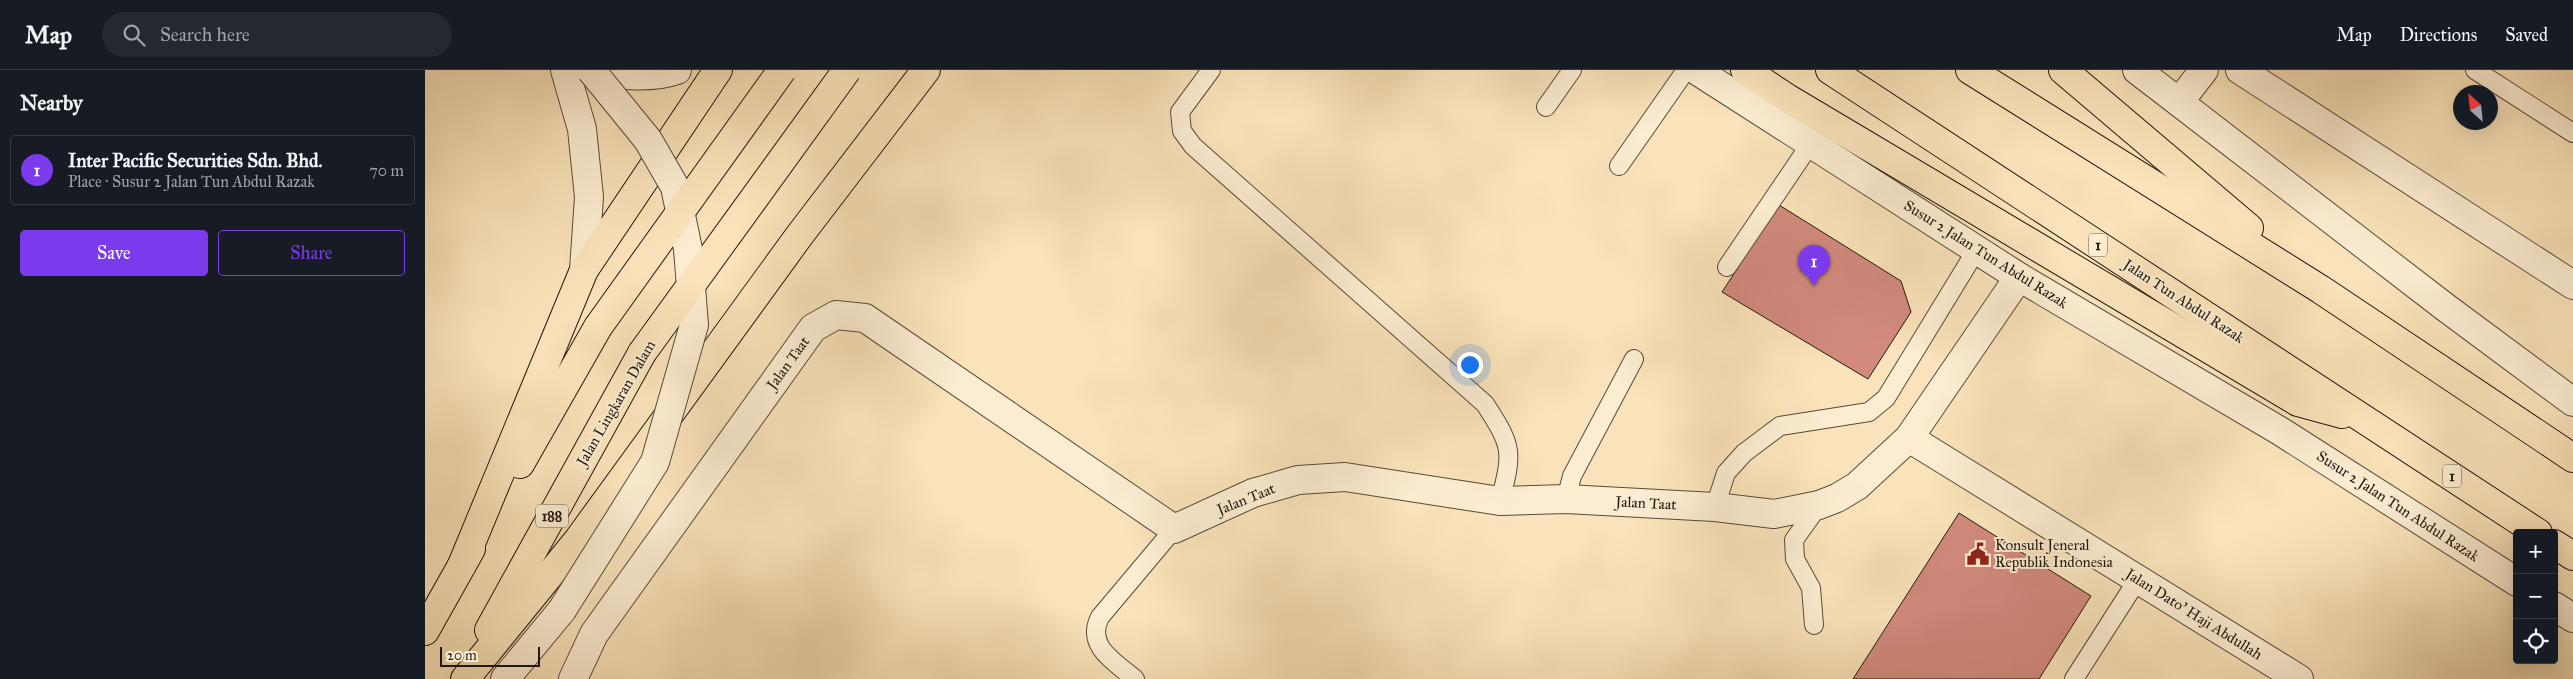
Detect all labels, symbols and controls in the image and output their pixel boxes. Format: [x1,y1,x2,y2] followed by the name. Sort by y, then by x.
[102,12,452,57] search box
[25,20,72,50] text: Map
[120,21,148,49] icon: search
[160,23,250,46] text: Search here
[2336,24,2372,46] text: Map
[2400,24,2477,46] text: Directions
[2505,24,2548,46] text: Saved
[2453,85,2498,130] north arrow
[20,90,83,116] text: Nearby
[68,149,322,172] text: Inter Pacific Securities Sdn. Bhd.
[34,161,40,180] text: 1
[369,161,404,180] text: 70 m
[68,172,315,191] text: Place · Susur 2 Jalan Tun Abdul Razak
[1900,196,2071,313] street label: Susur 2 Jalan Tun Abdul Razak
[20,230,208,276] button: Save
[218,230,405,276] button: Share
[2089,234,2107,256] road number: 1
[1798,245,1830,286] pin: 1
[2118,254,2248,348] street label: Jalan Tun Abdul Razak
[762,332,814,395] street label: Jalan Taat
[572,337,660,471] street label: Jalan Lingkaran Dalam
[1457,352,1483,378] your location
[2313,447,2483,566] street label: Susur 2 Jalan Tun Abdul Razak
[2443,464,2461,488] road number: 1
[1212,479,1279,520] street label: Jalan Taat
[1613,492,1678,515] street label: Jalan Taat
[536,504,568,528] road number: 188
[2513,529,2558,664] map controls
[2513,529,2558,574] button: +
[1995,536,2114,571] place label: Konsult Jeneral Republik Indonesia
[1965,541,1991,567] public building icon: Konsult Jeneral Republik Indonesia
[2120,563,2266,665] street label: Jalan Dato' Haji Abdullah
[2513,574,2558,619] button: −
[2513,619,2558,664] button: locate
[440,644,540,667] scale bar
[447,647,477,664] text: 20 m

